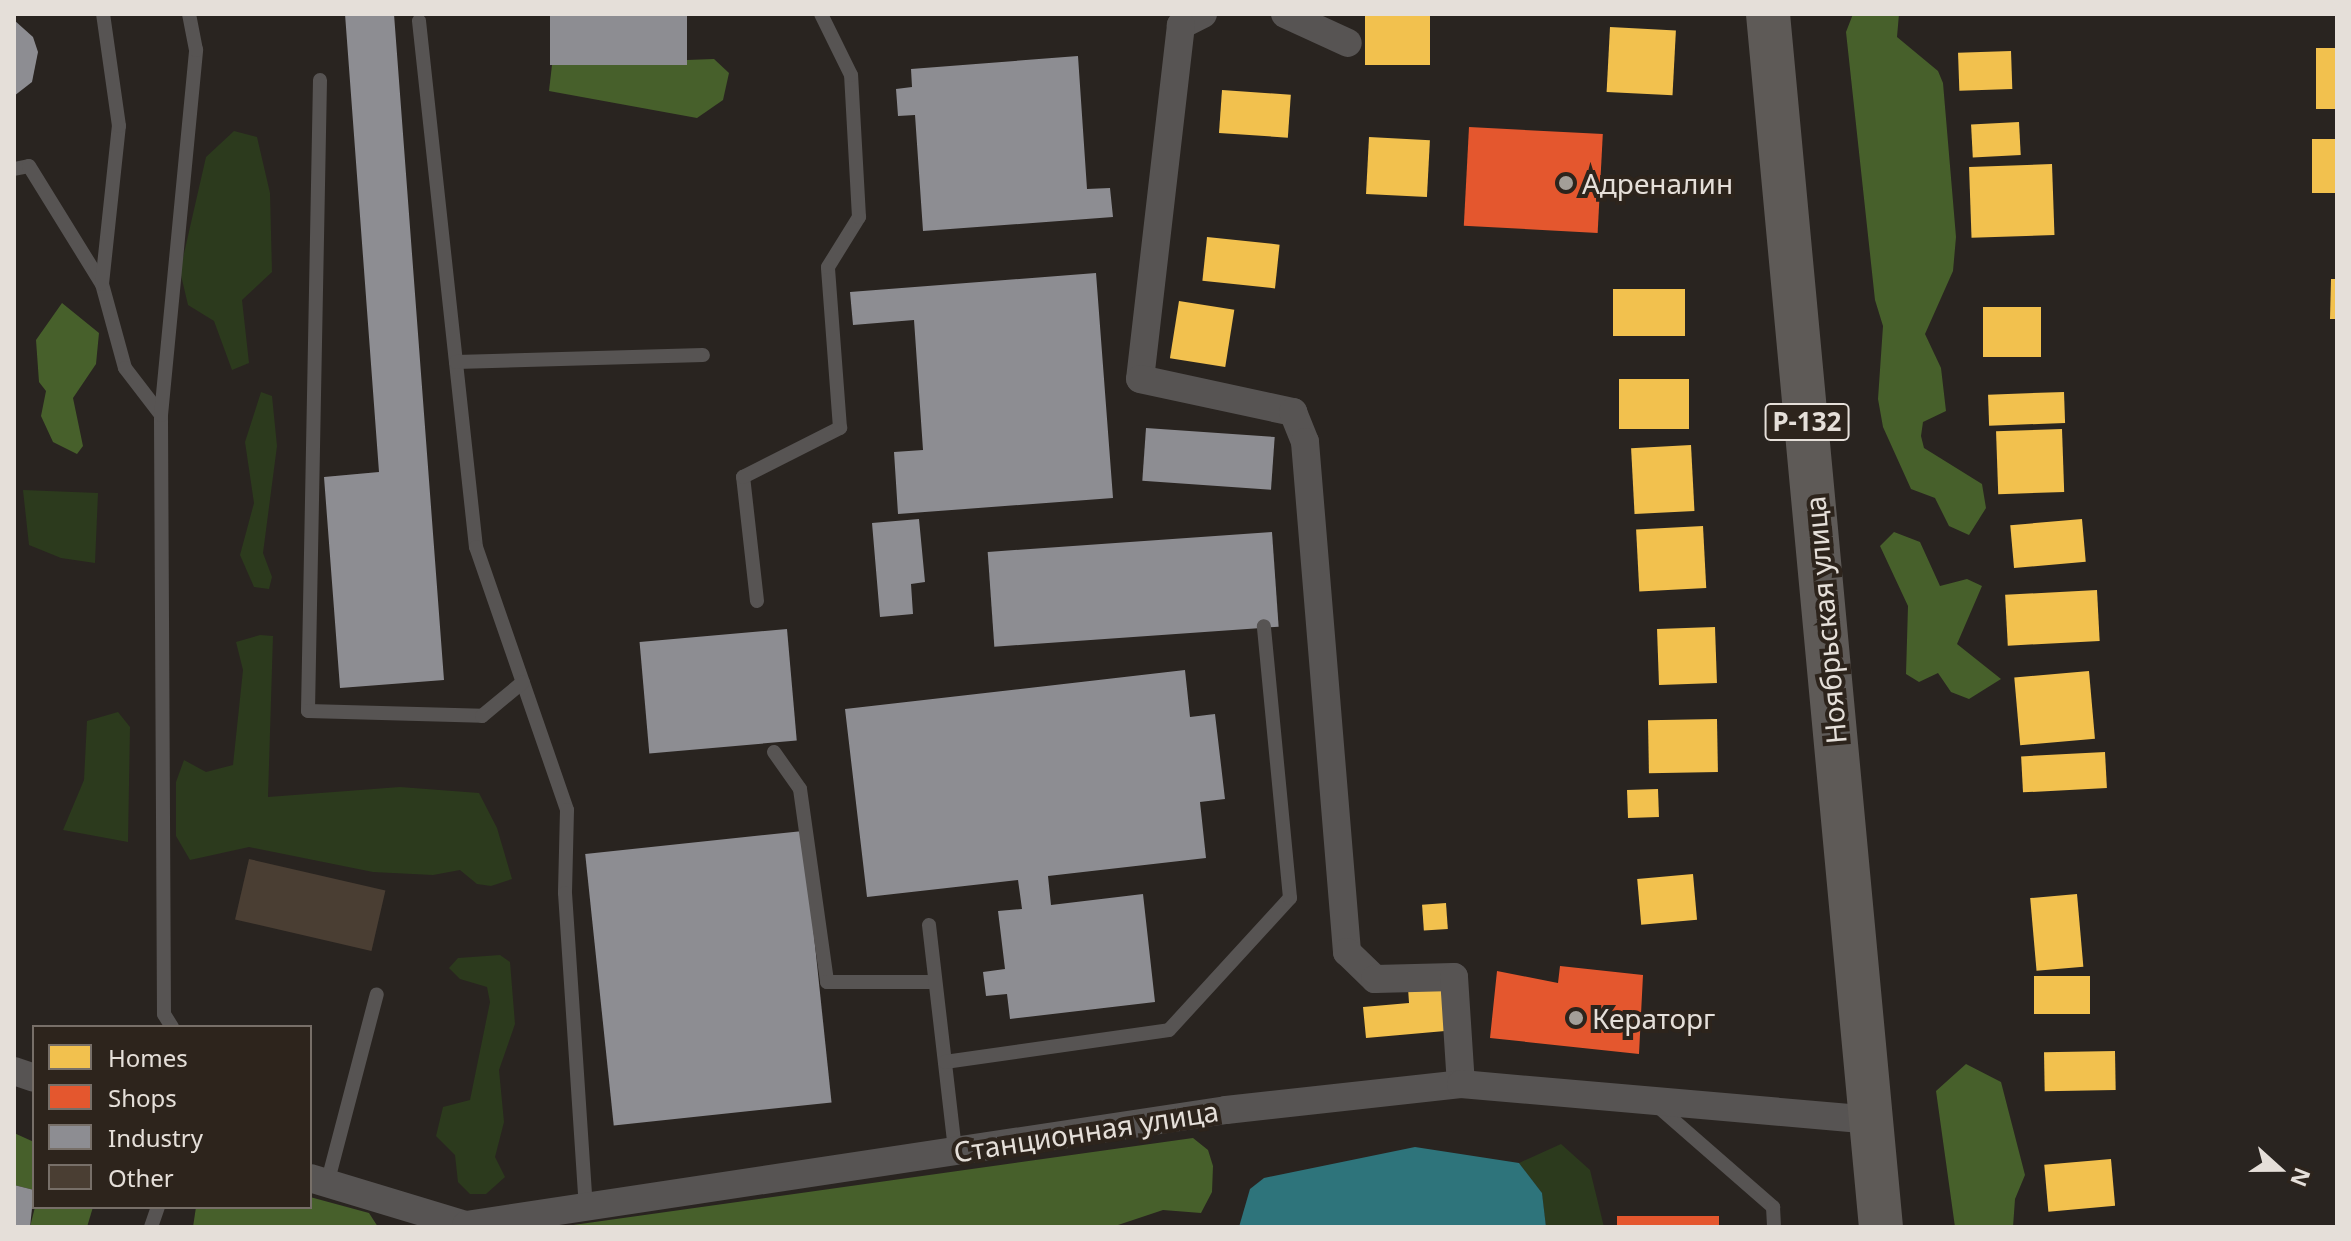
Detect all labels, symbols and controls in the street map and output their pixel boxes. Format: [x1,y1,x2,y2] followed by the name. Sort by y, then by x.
[1582,166,1733,200] place label: Адреналин
[1557,174,1575,192] marker: Адреналин
[1763,400,1851,444] road number: Р-132
[1797,495,1853,745] street label: Ноябрьская улица
[1592,1001,1715,1035] place label: Кераторг
[1567,1009,1585,1027] marker: Кераторг
[32,1025,312,1209] legend
[108,1041,188,1074] text: Homes
[108,1081,177,1114] text: Shops
[951,1093,1221,1169] street label: Станционная улица
[108,1121,203,1154] text: Industry
[2239,1129,2319,1209] north arrow
[108,1161,174,1194] text: Other
[2284,1164,2319,1191] text: N

